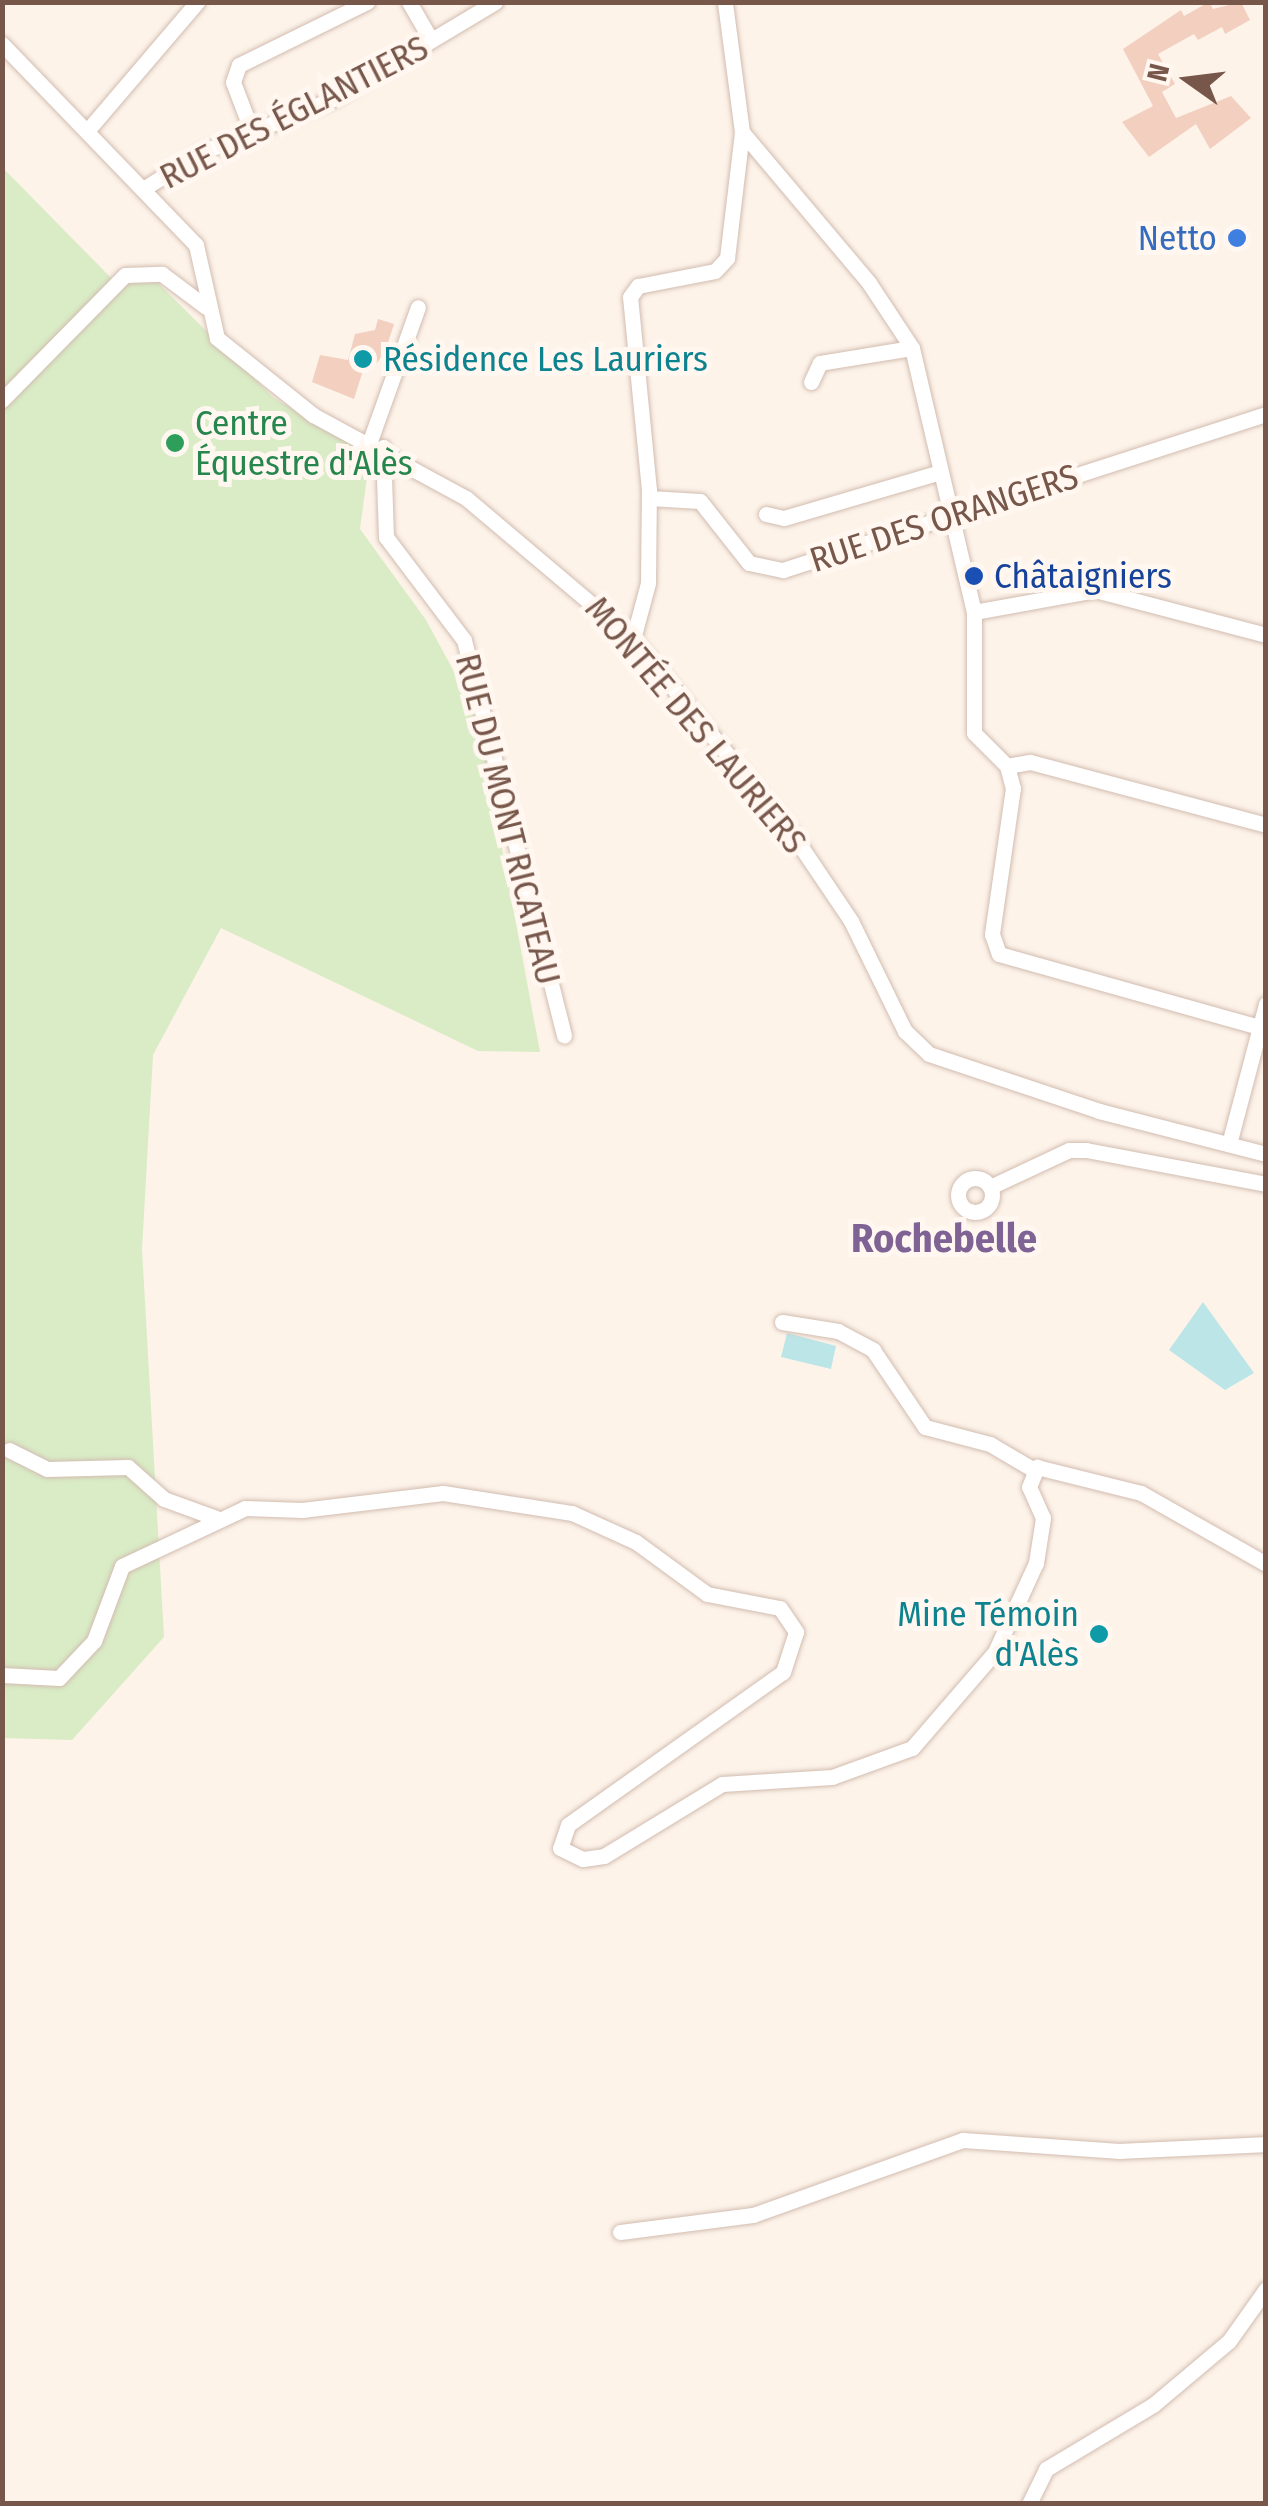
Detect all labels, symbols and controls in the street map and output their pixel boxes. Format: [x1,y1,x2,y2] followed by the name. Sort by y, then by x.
[153,26,435,198] street label: RUE DES ÉGLANTIERS
[1138,30,1238,130] north arrow
[1140,60,1176,85] text: N
[1138,217,1217,259] place label: Netto
[1226,227,1248,249] marker: Netto
[383,338,708,380] place label: Résidence Les Lauriers
[352,348,374,370] marker: Résidence Les Lauriers
[195,402,413,484] place label: Centre Équestre d'Alès
[164,432,186,454] marker: Centre Équestre d'Alès
[805,455,1083,581] street label: RUE DES ORANGERS
[994,555,1172,597] place label: Châtaigniers
[963,565,985,587] marker: Châtaigniers
[576,588,816,862] street label: MONTÉE DES LAURIERS
[447,649,569,989] street label: RUE DU MONT RICATEAU
[851,1215,1037,1263] district label: Rochebelle
[897,1593,1079,1675] place label: Mine Témoin d'Alès
[1088,1623,1110,1645] marker: Mine Témoin d'Alès

